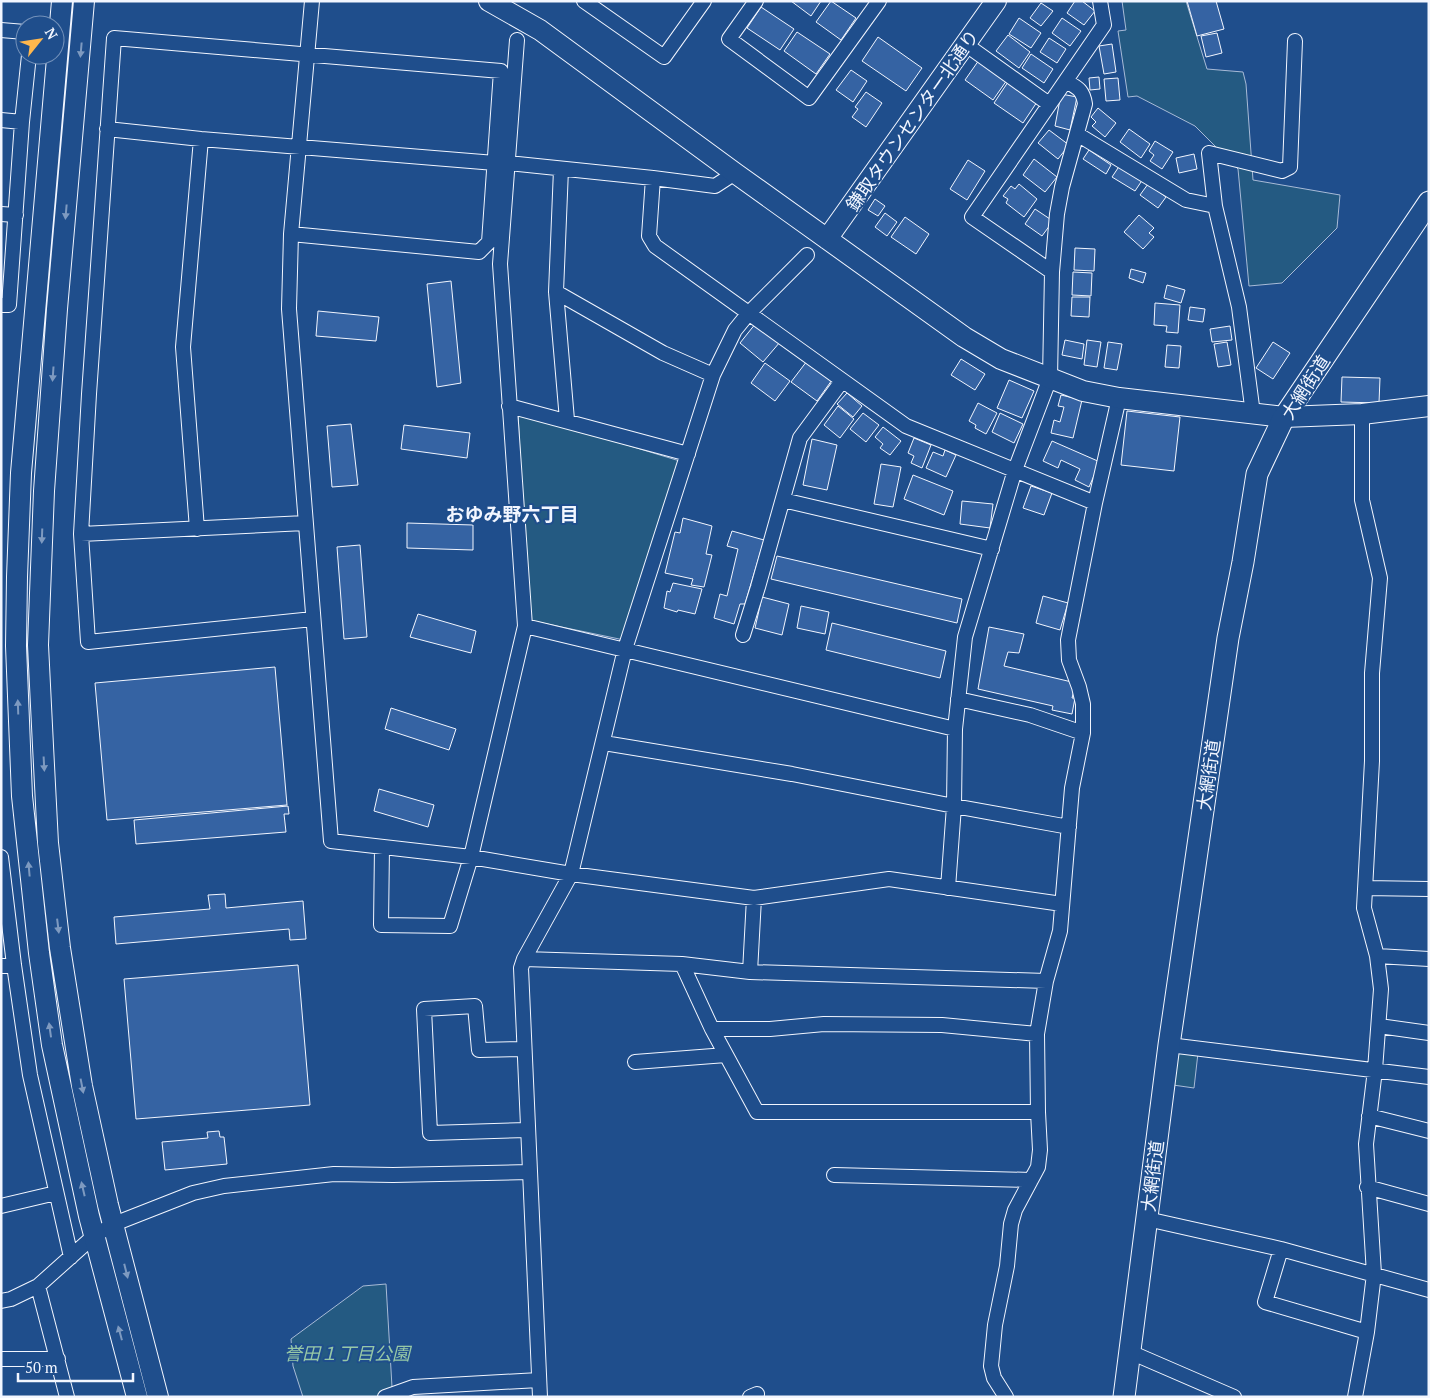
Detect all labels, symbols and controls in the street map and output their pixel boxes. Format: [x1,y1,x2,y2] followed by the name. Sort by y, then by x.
[15,15,65,65] north arrow
[41,24,63,43] text: N
[840,25,984,215] street label: 鎌取タウンセンター北通り
[76,42,84,58] one-way arrow
[62,204,70,220] one-way arrow
[1275,350,1335,424] street label: 大網街道
[48,366,56,382] one-way arrow
[445,501,579,526] district label: おゆみ野六丁目
[38,528,46,544] one-way arrow
[14,698,22,714] one-way arrow
[1191,738,1225,812] street label: 大網街道
[40,756,48,772] one-way arrow
[24,860,32,876] one-way arrow
[54,918,62,934] one-way arrow
[46,1022,54,1038] one-way arrow
[78,1079,86,1095] one-way arrow
[1136,1139,1168,1213] street label: 大網街道
[79,1181,87,1197] one-way arrow
[122,1263,130,1278] one-way arrow
[116,1325,124,1340] one-way arrow
[284,1341,413,1365] park label: 誉田１丁目公園
[18,1350,132,1382] scale bar
[25,1357,58,1377] text: 50 m

